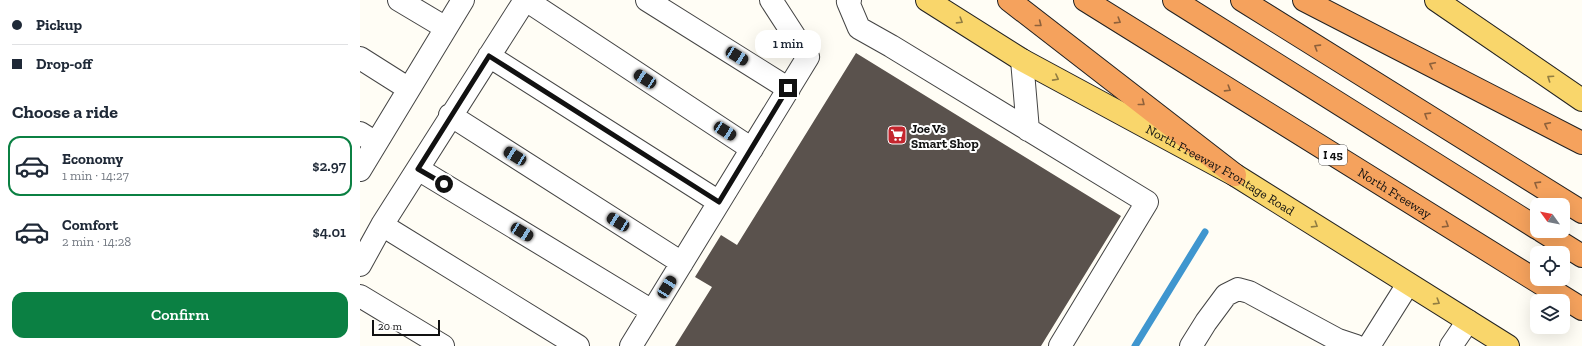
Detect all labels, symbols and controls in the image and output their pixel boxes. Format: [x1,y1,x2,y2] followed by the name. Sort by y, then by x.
[36,16,82,34] text: Pickup
[956,16,963,23] one-way arrow
[1114,16,1121,23] one-way arrow
[1035,19,1042,26] one-way arrow
[755,30,821,58] callout: 1 min
[773,36,803,51] text: 1 min
[1314,44,1321,51] one-way arrow
[724,45,750,67] car
[36,55,92,73] text: Drop-off
[1428,63,1436,70] one-way arrow
[632,67,658,91] car
[1052,74,1059,81] one-way arrow
[1547,76,1554,83] one-way arrow
[779,79,797,97] route end
[1224,85,1231,92] one-way arrow
[1138,99,1145,106] one-way arrow
[12,101,118,123] text: Choose a ride
[1424,113,1431,120] one-way arrow
[712,119,738,143] car
[911,121,979,151] place label: Joe Vs Smart Shop
[1143,121,1297,218] street label: North Freeway Frontage Road
[1544,122,1552,130] one-way arrow
[886,124,908,146] supermarket icon: Joe Vs Smart Shop
[502,145,528,167] car
[1319,145,1347,165] road number: I 45
[14,148,50,184] icon: car
[62,150,123,168] text: Economy
[312,157,346,175] text: $2.97
[1355,165,1435,222] street label: North Freeway
[62,168,129,183] text: 1 min · 14:27
[435,175,453,193] route start
[1534,182,1541,189] one-way arrow
[1530,198,1570,238] north arrow
[1530,198,1570,334] map controls
[605,211,631,233] car
[14,214,50,250] icon: car
[62,216,118,234] text: Comfort
[1442,220,1449,227] one-way arrow
[509,221,535,243] car
[1311,221,1318,228] one-way arrow
[312,223,346,241] text: $4.01
[62,234,131,249] text: 2 min · 14:28
[1530,246,1570,286] button: locate
[656,274,678,300] car
[12,292,348,338] button: Confirm
[1530,294,1570,334] button: layers
[1433,297,1440,304] one-way arrow
[372,318,440,337] scale bar
[378,320,402,333] text: 20 m

